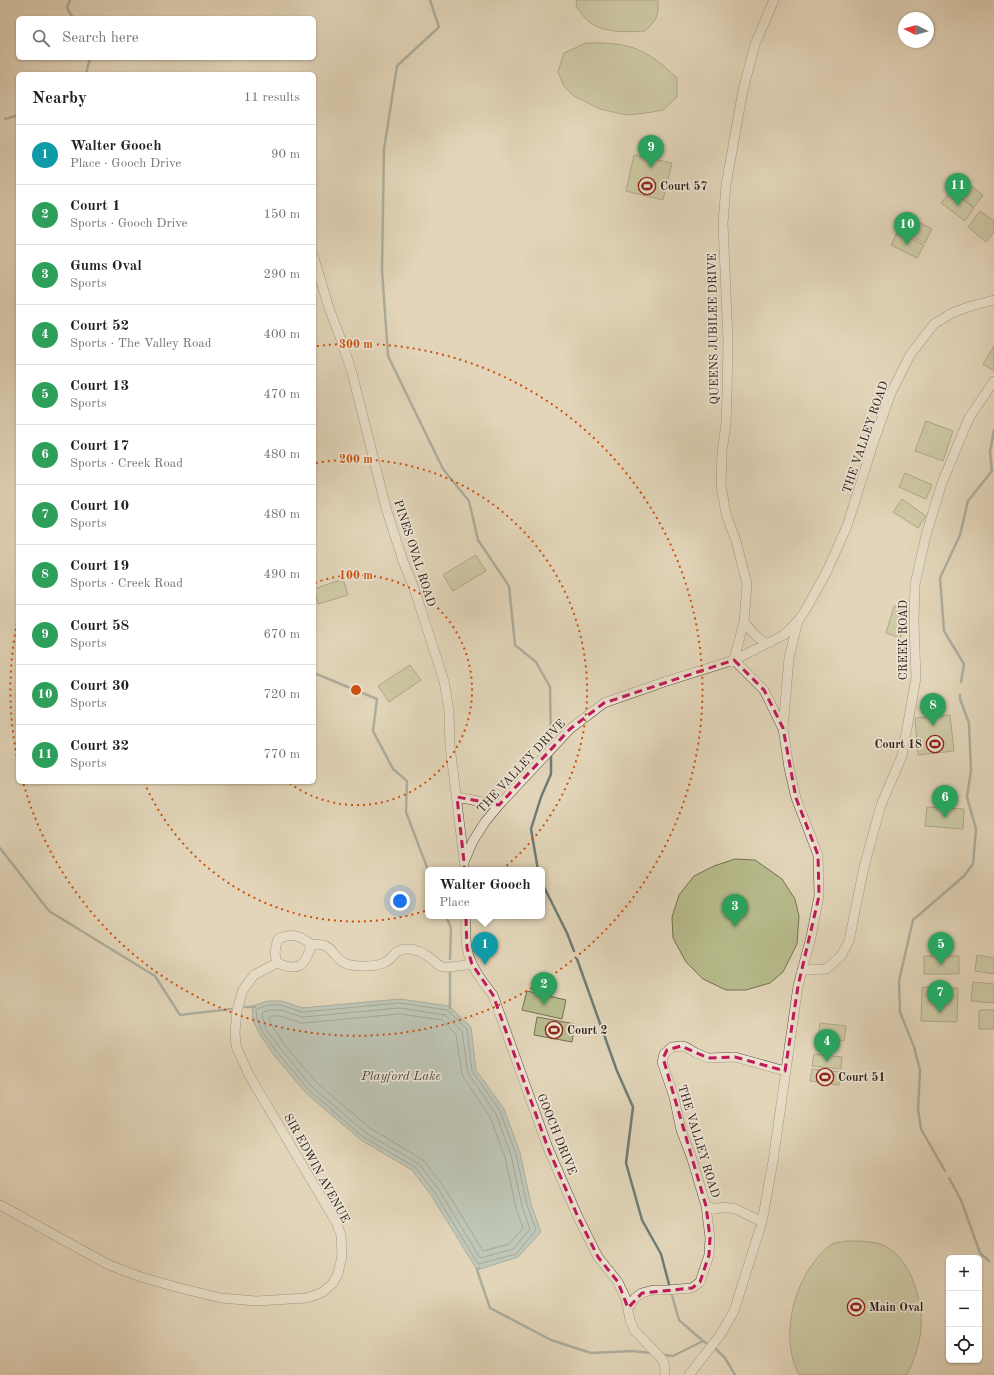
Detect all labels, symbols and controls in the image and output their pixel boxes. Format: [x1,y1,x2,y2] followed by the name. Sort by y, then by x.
[898,12,934,48] north arrow
[16,16,316,60] search box
[30,27,52,49] icon: search
[62,31,139,46] text: Search here
[32,90,87,107] text: Nearby
[244,91,300,104] text: 11 results
[638,135,664,168] pin: 9
[70,139,162,154] text: Walter Gooch
[41,148,49,161] text: 1
[271,148,300,161] text: 90 m
[70,157,181,170] text: Place · Gooch Drive
[945,173,971,206] pin: 11
[637,176,657,196] sports icon: Court 57
[660,180,707,193] place label: Court 57
[70,199,121,214] text: Court 1
[41,208,49,221] text: 2
[263,208,300,221] text: 150 m
[894,212,920,245] pin: 10
[70,217,188,230] text: Sports · Gooch Drive
[707,253,721,405] street label: QUEENS JUBILEE DRIVE
[70,259,142,274] text: Gums Oval
[41,268,49,281] text: 3
[263,268,300,281] text: 290 m
[70,277,107,290] text: Sports
[70,319,129,334] text: Court 52
[41,328,49,341] text: 4
[263,328,300,341] text: 400 m
[70,337,212,350] text: Sports · The Valley Road
[339,339,373,351] text: 300 m
[70,379,129,394] text: Court 13
[841,380,891,495] street label: THE VALLEY ROAD
[41,388,49,401] text: 5
[263,388,300,401] text: 470 m
[70,397,107,410] text: Sports
[70,439,129,454] text: Court 17
[41,448,49,461] text: 6
[263,448,300,461] text: 480 m
[339,454,373,466] text: 200 m
[70,457,183,470] text: Sports · Creek Road
[391,498,437,608] street label: PINES OVAL ROAD
[70,499,129,514] text: Court 10
[41,508,49,521] text: 7
[263,508,300,521] text: 480 m
[70,517,107,530] text: Sports
[70,559,129,574] text: Court 19
[41,568,49,581] text: 8
[263,568,300,581] text: 490 m
[339,570,373,582] text: 100 m
[70,577,183,590] text: Sports · Creek Road
[898,600,910,680] street label: CREEK ROAD
[70,619,129,634] text: Court 58
[41,628,49,641] text: 9
[263,628,300,641] text: 670 m
[70,637,107,650] text: Sports
[70,679,129,694] text: Court 30
[349,683,363,697] centre of rings
[37,688,53,701] text: 10
[263,688,300,701] text: 720 m
[920,693,946,726] pin: 8
[70,697,107,710] text: Sports
[475,718,568,816] street label: THE VALLEY DRIVE
[925,734,945,754] sports icon: Court 18
[70,739,129,754] text: Court 32
[875,739,922,751] place label: Court 18
[37,748,53,761] text: 11
[263,748,300,761] text: 770 m
[70,757,107,770] text: Sports
[932,785,958,818] pin: 6
[425,867,545,919] popup
[439,878,531,893] text: Walter Gooch
[390,891,410,911] your location
[722,894,748,927] pin: 3
[439,896,470,909] text: Place
[472,932,498,965] pin: 1
[928,932,954,965] pin: 5
[531,972,557,1005] pin: 2
[927,980,953,1013] pin: 7
[544,1020,564,1040] sports icon: Court 2
[567,1025,608,1037] place label: Court 2
[814,1029,840,1062] pin: 4
[815,1067,835,1087] sports icon: Court 51
[360,1070,441,1083] water label: Playford Lake
[838,1071,885,1084] place label: Court 51
[675,1083,721,1199] street label: THE VALLEY ROAD
[534,1092,578,1177] street label: GOOCH DRIVE
[281,1112,351,1225] street label: SIR EDWIN AVENUE
[946,1255,982,1363] map controls
[946,1255,982,1291] button: +
[946,1291,982,1327] button: −
[846,1297,866,1317] sports icon: Main Oval
[869,1302,924,1314] place label: Main Oval
[946,1327,982,1363] button: locate

